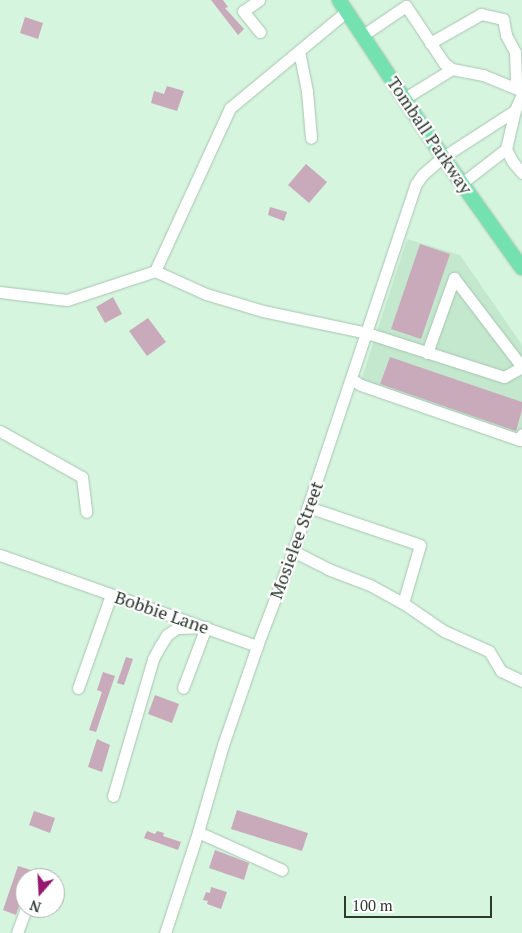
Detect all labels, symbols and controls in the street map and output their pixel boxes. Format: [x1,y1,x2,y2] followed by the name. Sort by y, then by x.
[383,72,477,198] street label: Tomball Parkway
[265,478,327,602] street label: Mosielee Street
[112,586,212,638] street label: Bobbie Lane
[15,868,65,918] north arrow
[347,886,494,918] scale bar
[352,895,393,915] text: 100 m
[27,896,43,917] text: N

